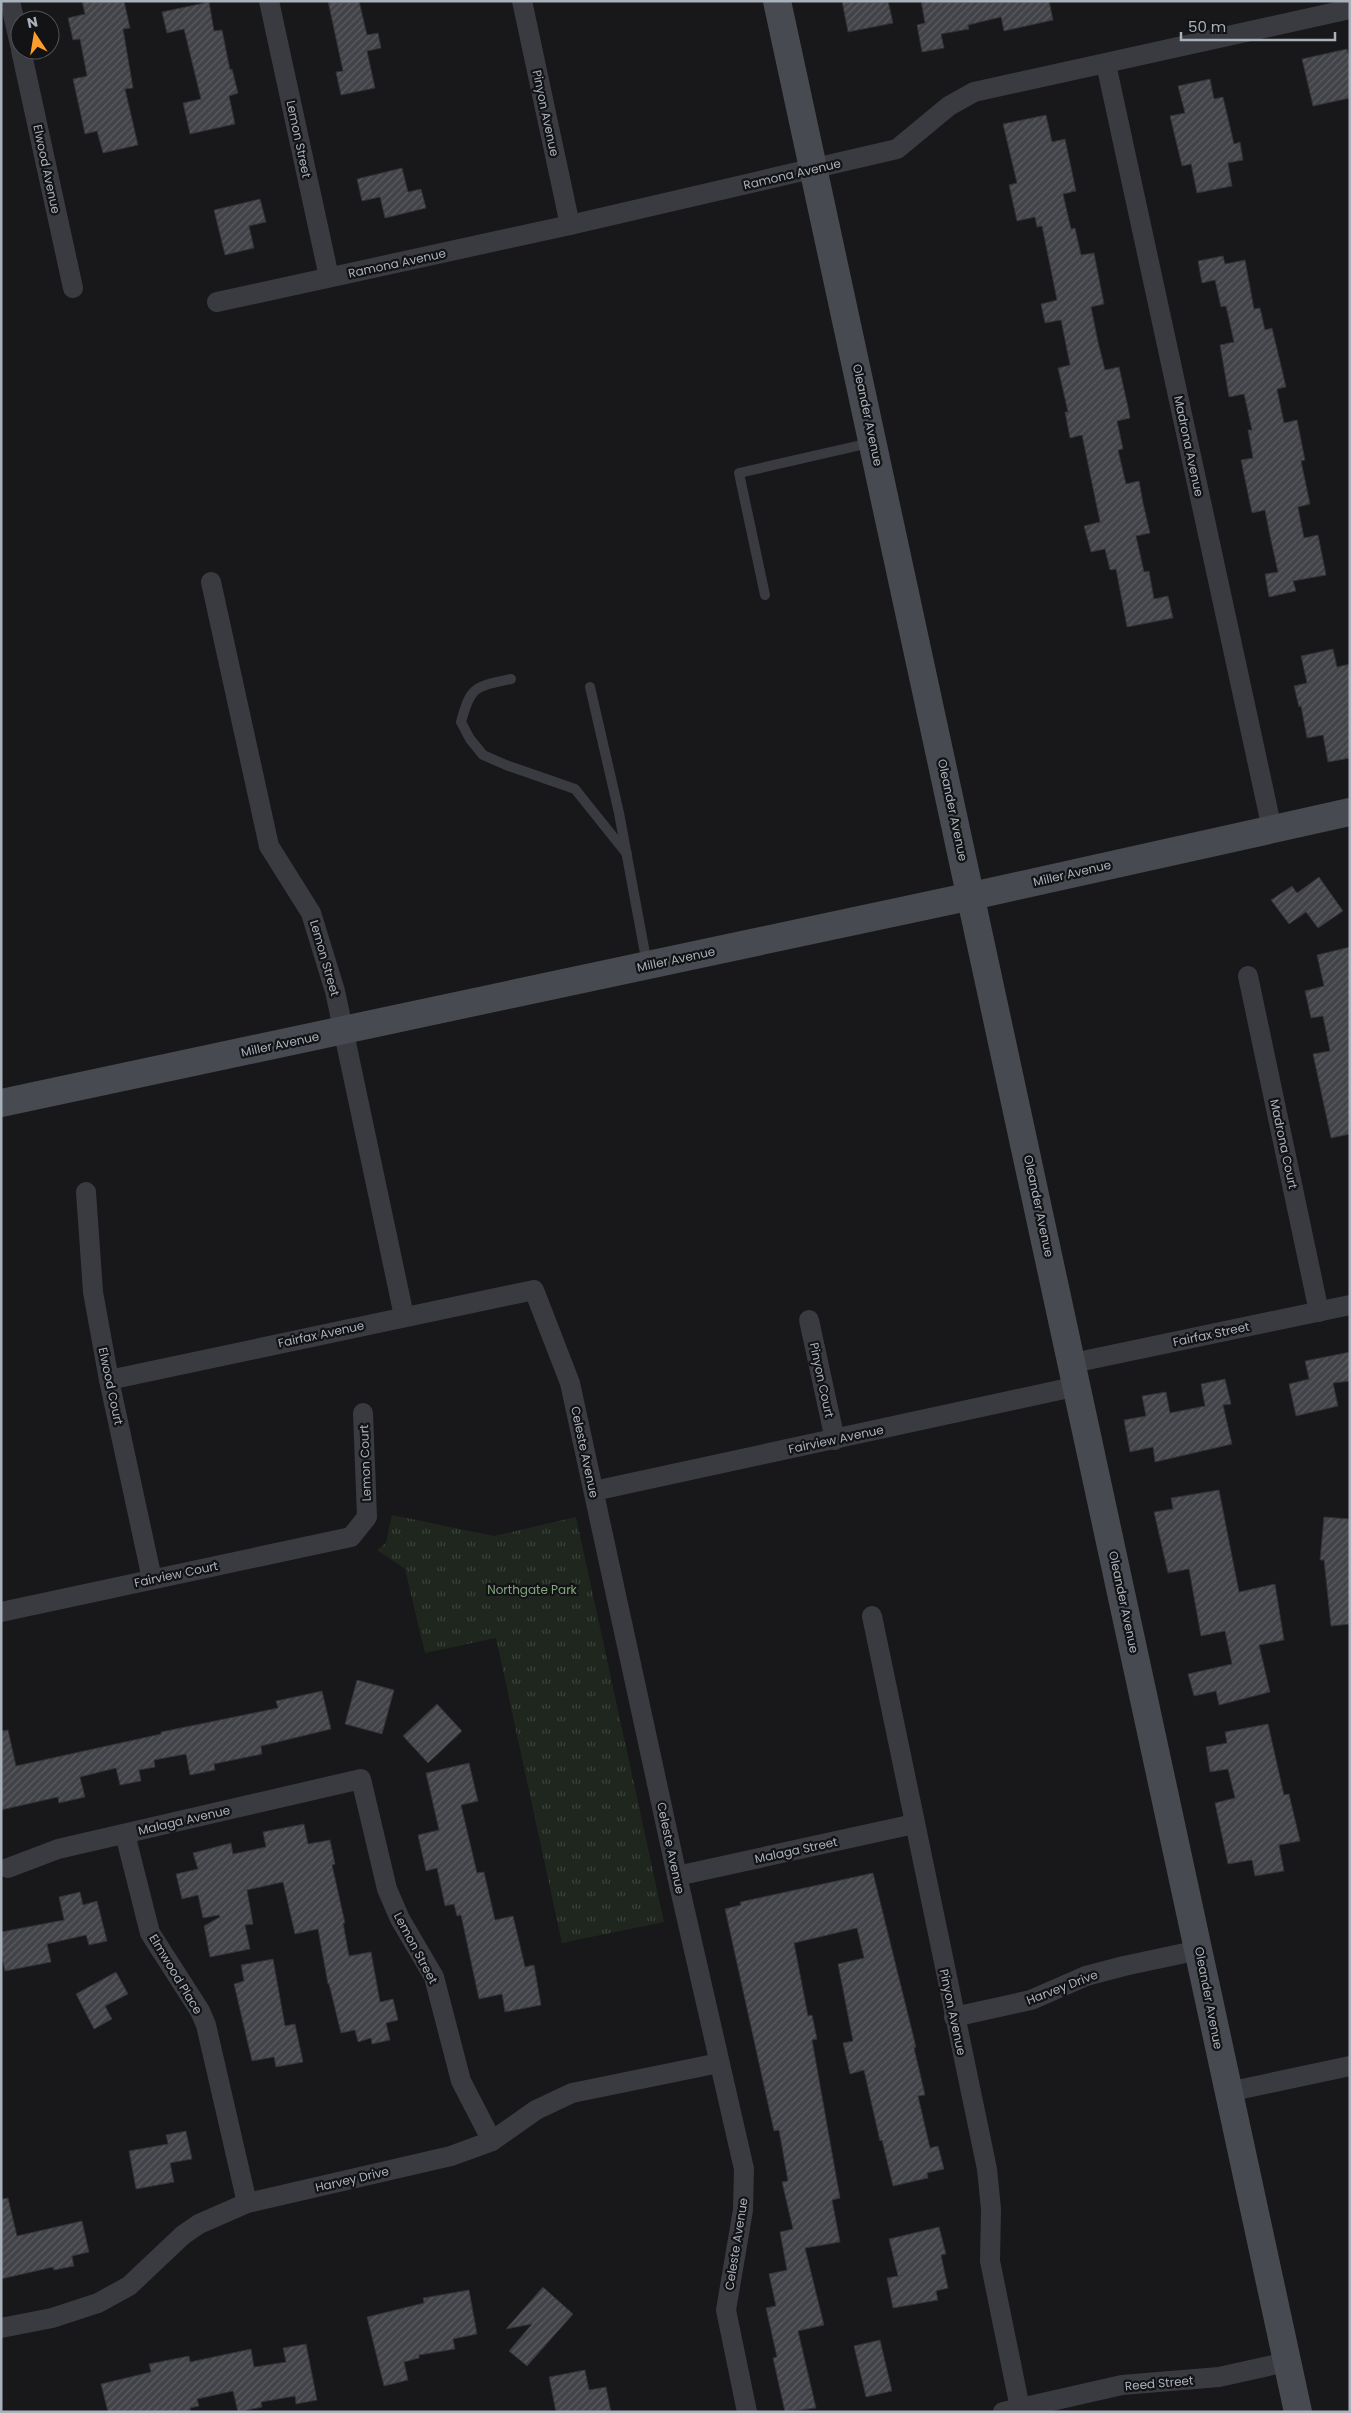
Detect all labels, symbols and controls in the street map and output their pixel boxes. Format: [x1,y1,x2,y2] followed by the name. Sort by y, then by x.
[10,10,60,60] north arrow
[1181,10,1335,42] scale bar
[25,11,40,33] text: N
[1188,16,1226,37] text: 50 m
[529,68,563,158] street label: Pinyon Avenue
[283,99,315,179] street label: Lemon Street
[29,123,65,215] street label: Elwood Avenue
[742,155,842,193] street label: Ramona Avenue
[347,244,447,282] street label: Ramona Avenue
[849,362,887,468] street label: Oleander Avenue
[1170,394,1208,498] street label: Madrona Avenue
[934,757,972,863] street label: Oleander Avenue
[1031,856,1113,890] street label: Miller Avenue
[306,918,344,998] street label: Lemon Street
[635,942,717,976] street label: Miller Avenue
[239,1027,321,1061] street label: Miller Avenue
[1266,1098,1302,1190] street label: Madrona Court
[1020,1153,1058,1259] street label: Oleander Avenue
[276,1317,366,1351] street label: Fairfax Avenue
[1171,1318,1251,1350] street label: Fairfax Street
[806,1341,838,1419] street label: Pinyon Court
[94,1346,128,1426] street label: Elwood Court
[567,1405,603,1499] street label: Celeste Avenue
[787,1421,885,1457] street label: Fairview Avenue
[355,1424,375,1502] street label: Lemon Court
[1105,1549,1143,1655] street label: Oleander Avenue
[133,1557,219,1591] street label: Fairview Court
[487,1581,578,1598] park label: Northgate Park
[136,1801,232,1839] street label: Malaga Avenue
[653,1801,689,1895] street label: Celeste Avenue
[753,1833,839,1867] street label: Malaga Street
[390,1909,442,1987] street label: Lemon Street
[145,1931,207,2017] street label: Elmwood Place
[1191,1945,1227,2051] street label: Oleander Avenue
[1024,1966,1100,2008] street label: Harvey Drive
[936,1967,970,2057] street label: Pinyon Avenue
[313,2162,391,2196] street label: Harvey Drive
[720,2197,752,2291] street label: Celeste Avenue
[1124,2372,1194,2394] street label: Reed Street

